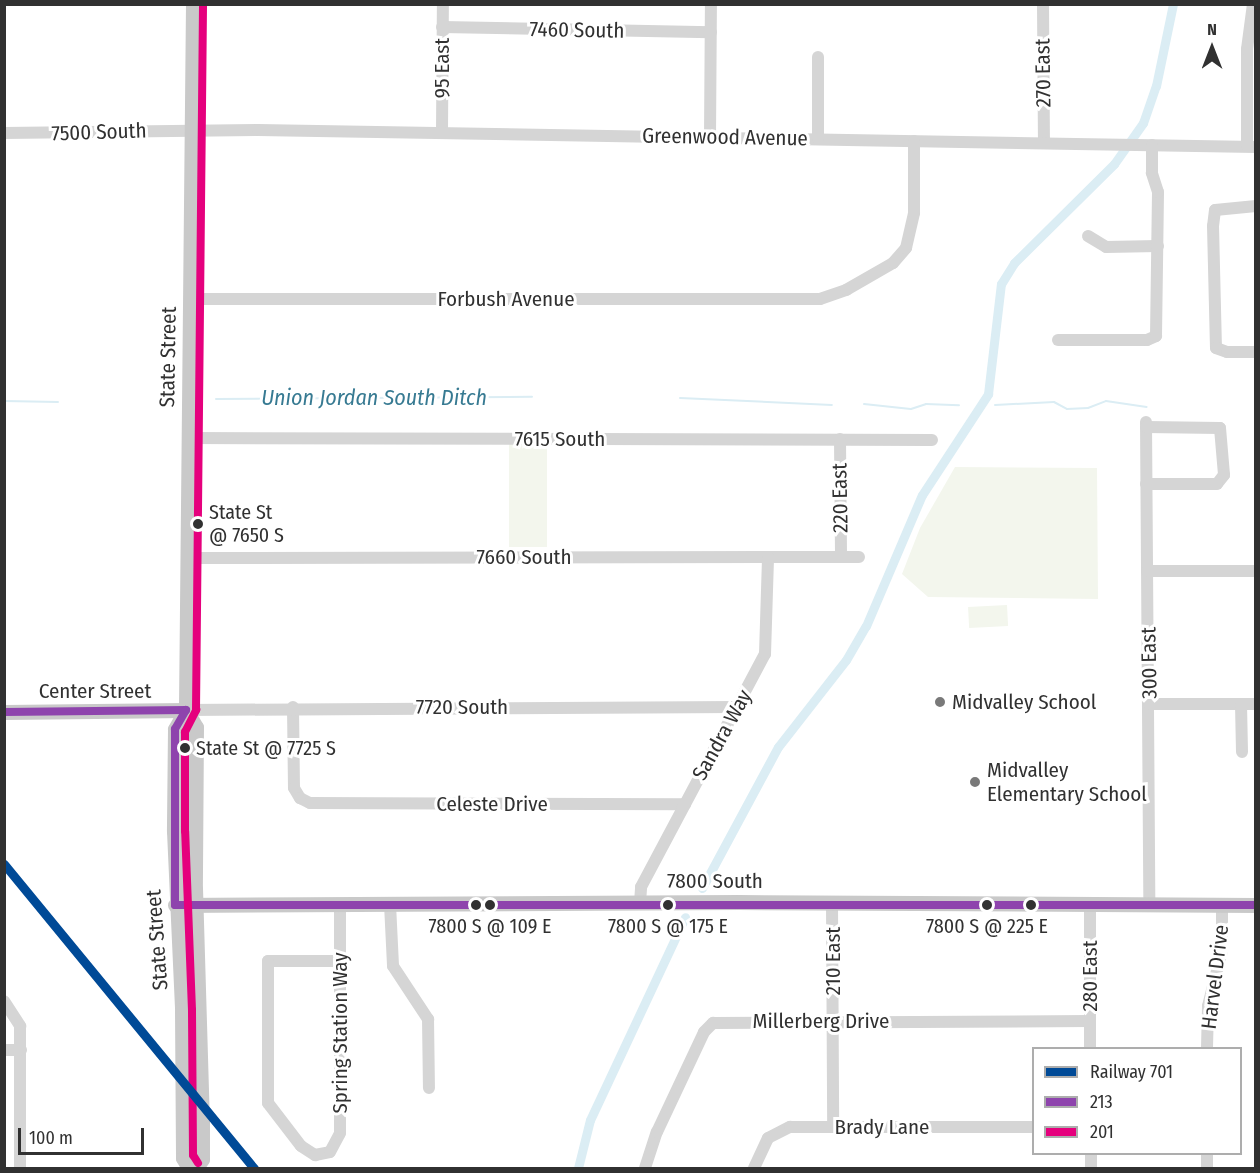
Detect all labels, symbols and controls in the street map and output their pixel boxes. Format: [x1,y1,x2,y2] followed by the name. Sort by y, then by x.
[529,17,625,43] street label: 7460 South
[1182,18,1242,78] north arrow
[1207,20,1217,39] text: N
[429,38,455,98] street label: 95 East
[1030,38,1056,108] street label: 270 East
[51,118,147,146] street label: 7500 South
[642,123,808,151] street label: Greenwood Avenue
[437,286,575,312] street label: Forbush Avenue
[155,306,181,408] street label: State Street
[261,385,487,411] water label: Union Jordan South Ditch
[515,426,605,452] street label: 7615 South
[827,463,853,533] street label: 220 East
[209,500,284,547] place label: State St @ 7650 S
[192,518,204,530] marker: State St @ 7650 S
[476,544,572,570] street label: 7660 South
[1136,627,1162,699] street label: 300 East
[39,678,151,704] street label: Center Street
[687,685,757,785] street label: Sandra Way
[952,689,1096,715] place label: Midvalley School
[416,694,508,720] street label: 7720 South
[933,695,947,709] marker: Midvalley School
[196,736,336,760] place label: State St @ 7725 S
[179,742,191,754] marker: State St @ 7725 S
[987,757,1147,807] place label: Midvalley Elementary School
[968,775,982,789] marker: Midvalley Elementary School
[436,791,548,817] street label: Celeste Drive
[667,868,763,894] street label: 7800 South
[141,889,173,991] street label: State Street
[470,899,482,911] unlabelled marker
[484,899,496,911] marker: 7800 S @ 109 E
[662,899,674,911] marker: 7800 S @ 175 E
[981,899,993,911] marker: 7800 S @ 225 E
[1025,899,1037,911] unlabelled marker
[429,914,551,938] place label: 7800 S @ 109 E
[608,914,728,938] place label: 7800 S @ 175 E
[926,914,1048,938] place label: 7800 S @ 225 E
[1196,923,1234,1031] street label: Harvel Drive
[820,927,846,995] street label: 210 East
[1077,940,1103,1012] street label: 280 East
[327,952,353,1114] street label: Spring Station Way
[753,1008,889,1034] street label: Millerberg Drive
[1032,1047,1242,1155] legend
[1090,1061,1173,1083] text: Railway 701
[1090,1091,1113,1113] text: 213
[835,1114,929,1140] street label: Brady Lane
[21,1116,147,1154] scale bar
[1090,1121,1114,1143] text: 201
[29,1127,73,1149] text: 100 m

